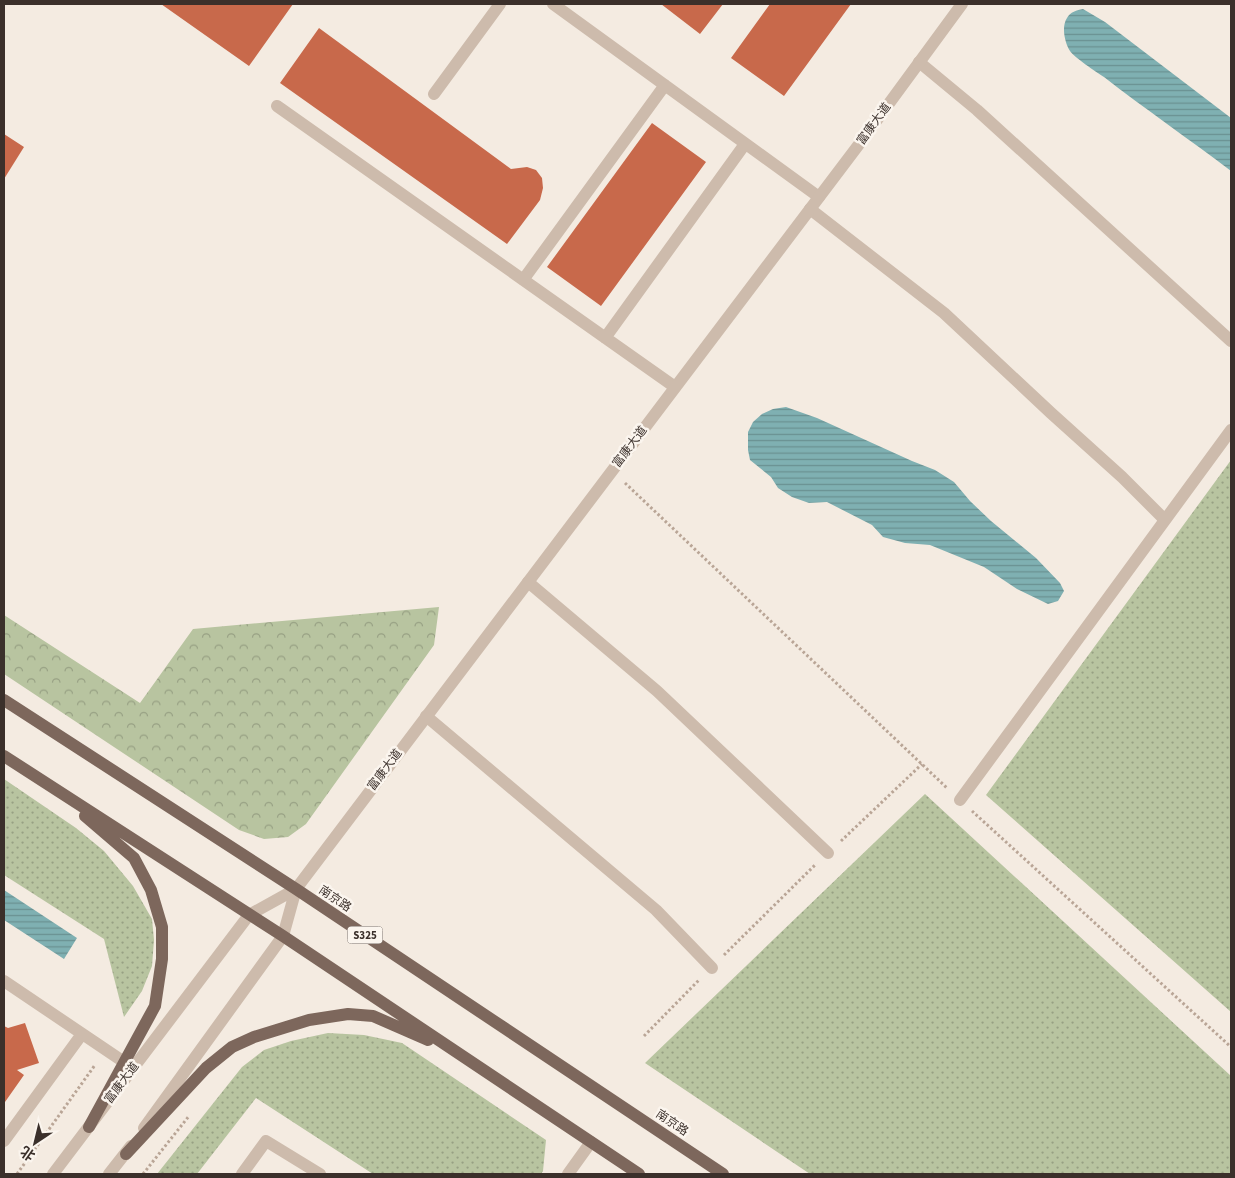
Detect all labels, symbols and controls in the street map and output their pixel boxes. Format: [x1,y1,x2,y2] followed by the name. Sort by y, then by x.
[853,100,895,148] street label: 富康大道
[609,423,651,471] street label: 富康大道
[364,746,406,794] street label: 富康大道
[315,882,355,916] street label: 南京路
[348,926,382,944] road number: S325
[101,1059,143,1107] street label: 富康大道
[652,1106,692,1140] street label: 南京路
[10,1118,60,1168] north arrow
[17,1141,40,1165] text: 北

